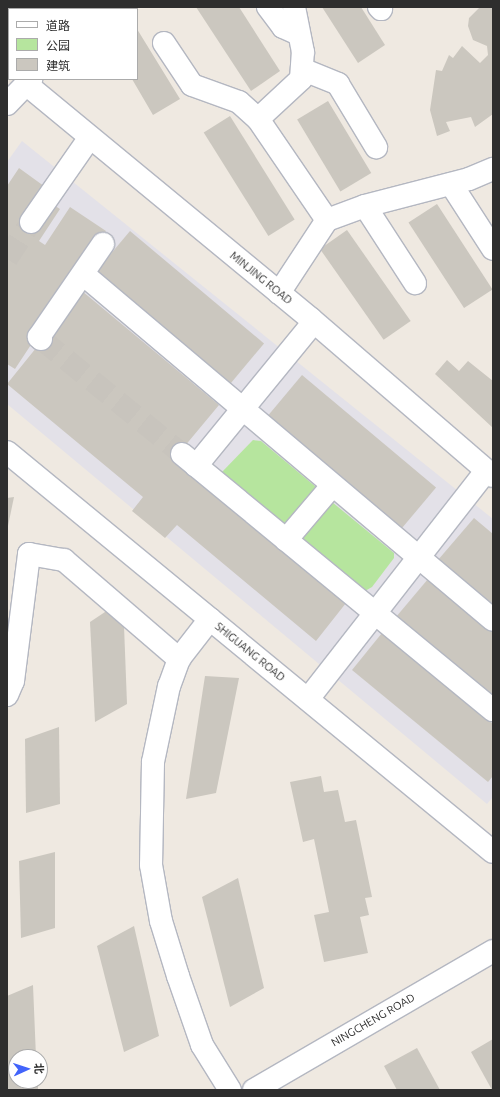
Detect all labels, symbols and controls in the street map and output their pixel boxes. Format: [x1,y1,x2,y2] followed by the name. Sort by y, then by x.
[8,8,138,80] legend
[46,19,70,32] text: 道路
[46,39,70,52] text: 公园
[46,59,70,72] text: 建筑
[227,249,295,307] street label: MINJING ROAD
[212,620,288,684] street label: SHIGUANG ROAD
[329,991,417,1049] street label: NINGCHENG ROAD
[8,1049,48,1089] north arrow
[33,1063,45,1074] text: 北

